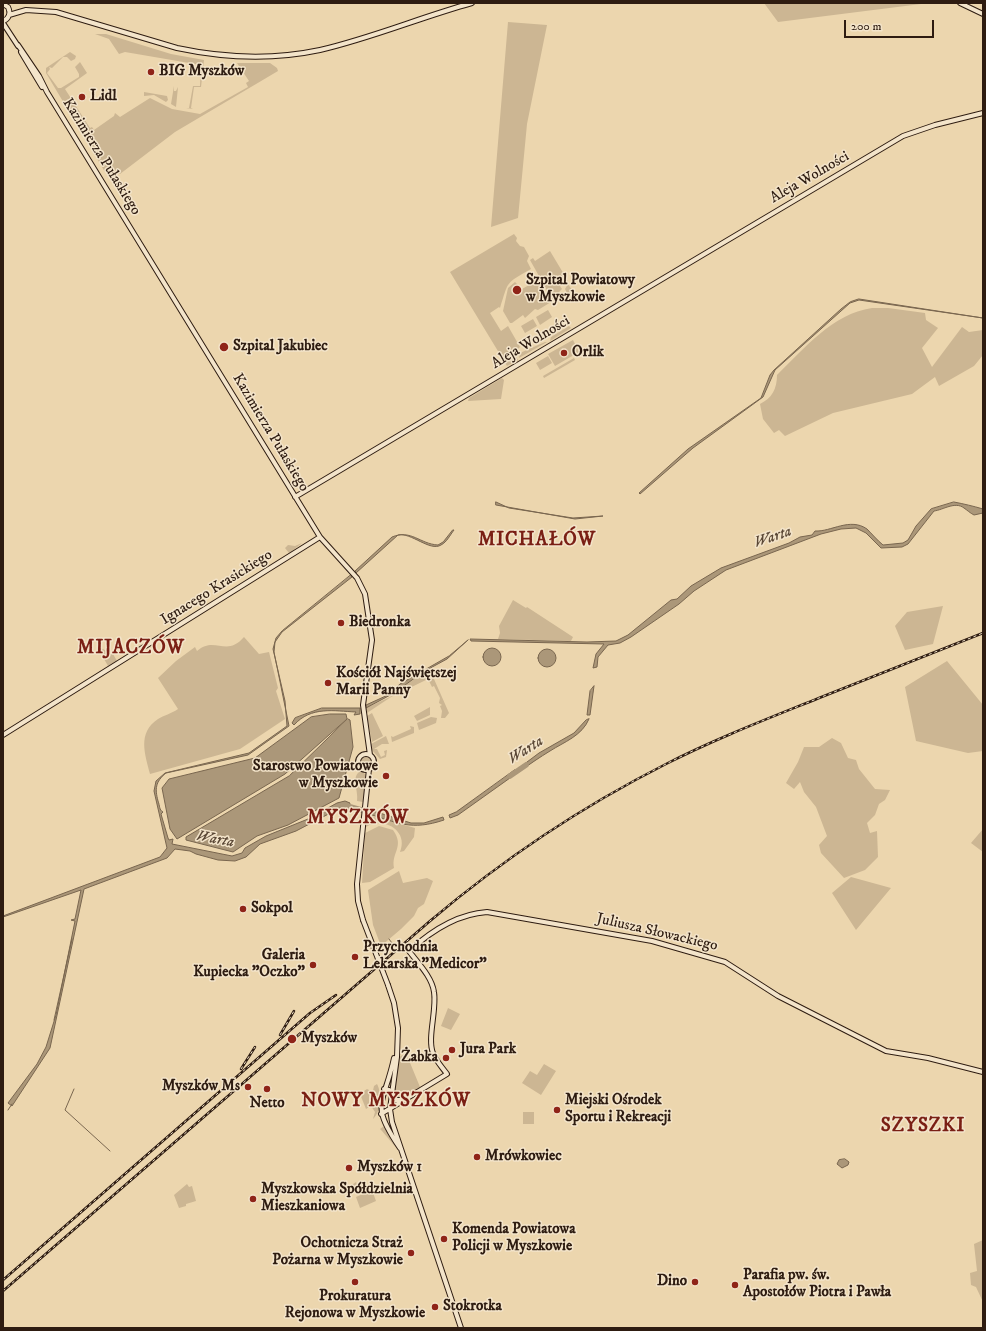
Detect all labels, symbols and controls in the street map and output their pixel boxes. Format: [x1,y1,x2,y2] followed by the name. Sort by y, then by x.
[846,12,936,38] scale bar
[851,19,881,34] text: 200 m
[159,63,244,81] place label: BIG Myszków
[146,67,156,77] marker: BIG Myszków
[90,88,117,106] place label: Lidl
[77,92,87,102] marker: Lidl
[58,95,144,219] street label: Kazimierza Pułaskiego
[767,148,853,208] street label: Aleja Wolności
[526,272,635,307] place label: Szpital Powiatowy w Myszkowie
[511,284,523,296] marker: Szpital Powiatowy w Myszkowie
[488,312,574,374] street label: Aleja Wolności
[233,338,328,356] place label: Szpital Jakubiec
[218,341,230,353] marker: Szpital Jakubiec
[572,344,604,362] place label: Orlik
[559,348,569,358] marker: Orlik
[228,371,312,495] street label: Kazimierza Pułaskiego
[752,523,794,553] water label: Warta
[478,530,596,552] district label: MICHAŁÓW
[158,546,276,630] street label: Ignacego Krasickiego
[349,614,411,632] place label: Biedronka
[336,618,346,628] marker: Biedronka
[77,638,185,660] district label: MIJACZÓW
[336,665,457,700] place label: Kościół Najświętszej Marii Panny
[323,678,333,688] marker: Kościół Najświętszej Marii Panny
[505,732,547,770] water label: Warta
[253,758,378,793] place label: Starostwo Powiatowe w Myszkowie
[381,771,391,781] marker: Starostwo Powiatowe w Myszkowie
[307,808,409,830] district label: MYSZKÓW
[194,827,236,853] water label: Warta
[251,900,293,918] place label: Sokpol
[238,904,248,914] marker: Sokpol
[595,910,719,956] street label: Juliusza Słowackiego
[363,939,487,974] place label: Przychodnia Lekarska "Medicor"
[193,947,305,982] place label: Galeria Kupiecka "Oczko"
[350,952,360,962] marker: Przychodnia Lekarska "Medicor"
[308,960,318,970] marker: Galeria Kupiecka "Oczko"
[301,1030,357,1048] place label: Myszków
[286,1033,298,1045] marker: Myszków
[460,1041,516,1059] place label: Jura Park
[447,1045,457,1055] marker: Jura Park
[401,1049,438,1067] place label: Żabka
[441,1053,451,1063] marker: Żabka
[162,1078,240,1096] place label: Myszków Ms
[243,1082,253,1092] marker: Myszków Ms
[262,1084,272,1094] marker: Netto
[301,1091,471,1113] district label: NOWY MYSZKÓW
[565,1092,671,1127] place label: Miejski Ośrodek Sportu i Rekreacji
[249,1095,285,1113] place label: Netto
[552,1105,562,1115] marker: Miejski Ośrodek Sportu i Rekreacji
[881,1116,965,1138] district label: SZYSZKI
[485,1148,562,1166] place label: Mrówkowiec
[472,1152,482,1162] marker: Mrówkowiec
[357,1159,422,1177] place label: Myszków 1
[344,1163,354,1173] marker: Myszków 1
[261,1181,413,1216] place label: Myszkowska Spółdzielnia Mieszkaniowa
[248,1194,258,1204] marker: Myszkowska Spółdzielnia Mieszkaniowa
[452,1221,576,1256] place label: Komenda Powiatowa Policji w Myszkowie
[439,1234,449,1244] marker: Komenda Powiatowa Policji w Myszkowie
[272,1235,403,1270] place label: Ochotnicza Straż Pożarna w Myszkowie
[406,1248,416,1258] marker: Ochotnicza Straż Pożarna w Myszkowie
[743,1267,891,1302] place label: Parafia pw. św. Apostołów Piotra i Pawła
[657,1273,687,1291] place label: Dino
[350,1277,360,1287] marker: Prokuratura Rejonowa w Myszkowie
[690,1277,700,1287] marker: Dino
[730,1280,740,1290] marker: Parafia pw. św. Apostołów Piotra i Pawła
[285,1288,425,1323] place label: Prokuratura Rejonowa w Myszkowie
[443,1298,502,1316] place label: Stokrotka
[430,1302,440,1312] marker: Stokrotka

